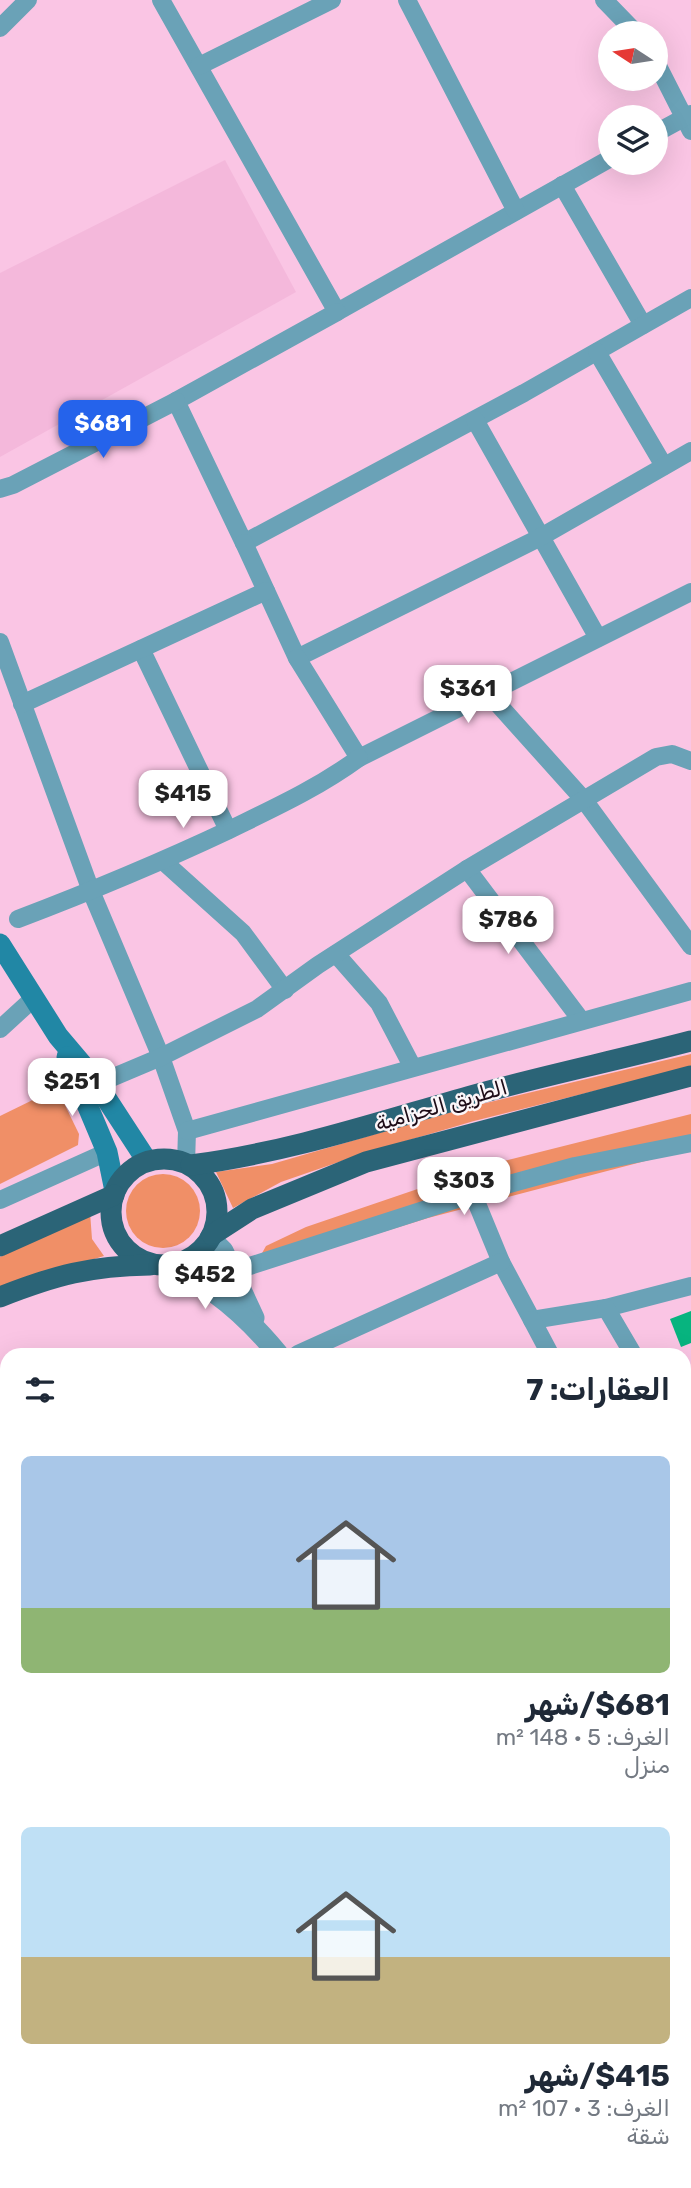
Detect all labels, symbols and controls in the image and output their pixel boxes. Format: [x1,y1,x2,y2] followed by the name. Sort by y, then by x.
[598,21,668,91] north arrow
[598,21,668,175] map controls
[598,105,668,175] button: layers
[62,400,144,460] pin: $681
[74,409,132,437] text: $681
[427,666,509,725] pin: $361
[440,674,496,702] text: $361
[142,770,224,830] pin: $415
[155,779,211,807] text: $415
[467,897,549,956] pin: $786
[478,905,538,933] text: $786
[31,1058,113,1118] pin: $251
[44,1067,100,1095] text: $251
[372,1074,510,1136] street label: الطريق الحزامية
[423,1158,505,1217] pin: $303
[433,1166,495,1194] text: $303
[164,1252,246,1311] pin: $452
[175,1260,235,1288] text: $452
[21,1371,59,1409] icon: filters
[526,1372,670,1408] text: العقارات: 7
[283,1502,409,1628] icon: home
[525,1687,670,1723] text: $681/شهر
[496,1723,670,1751] text: الغرف: 5 · 148 m²
[624,1751,670,1779] text: منزل
[283,1873,409,1999] icon: home
[525,2058,670,2094] text: $415/شهر
[498,2094,670,2122] text: الغرف: 3 · 107 m²
[626,2122,670,2150] text: شقة

